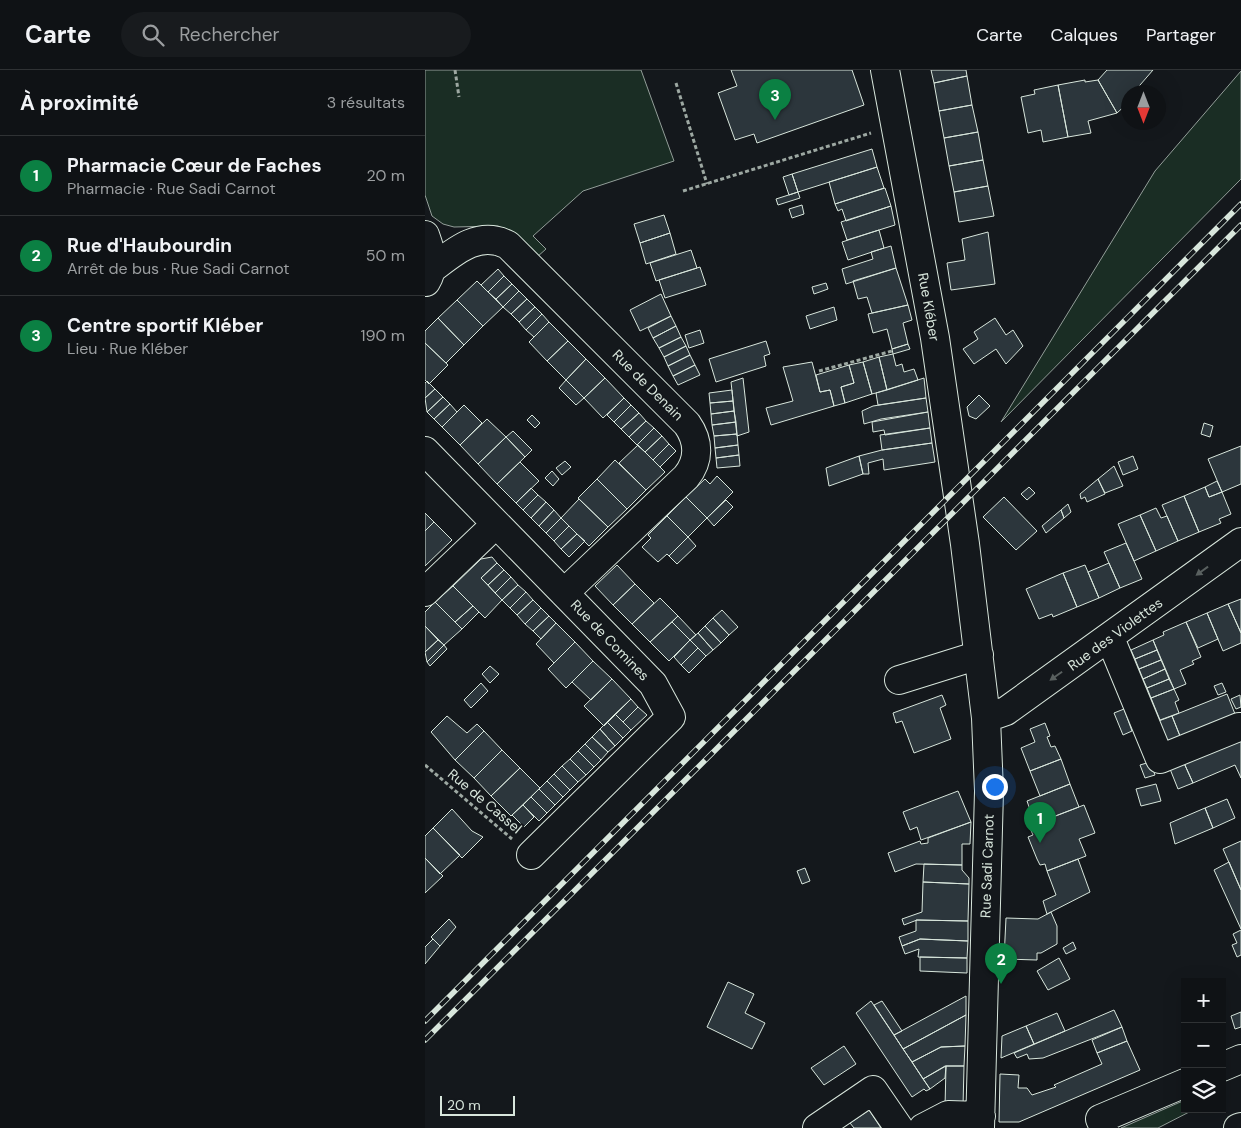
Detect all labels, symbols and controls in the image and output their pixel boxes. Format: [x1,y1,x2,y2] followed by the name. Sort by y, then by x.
[121,12,471,57] search box
[25,19,91,50] text: Carte
[139,21,167,49] icon: search
[179,22,280,47] text: Rechercher
[976,23,1023,47] text: Carte
[1051,23,1118,47] text: Calques
[1146,23,1216,47] text: Partager
[759,79,791,120] pin: 3
[1121,85,1166,130] north arrow
[20,89,139,117] text: À proximité
[327,92,405,113] text: 3 résultats
[67,153,322,178] text: Pharmacie Cœur de Faches
[33,165,39,186] text: 1
[366,165,405,186] text: 20 m
[67,178,276,199] text: Pharmacie · Rue Sadi Carnot
[67,233,232,258] text: Rue d'Haubourdin
[31,245,41,266] text: 2
[366,245,405,266] text: 50 m
[67,258,290,279] text: Arrêt de bus · Rue Sadi Carnot
[914,271,944,343] street label: Rue Kléber
[67,313,263,338] text: Centre sportif Kléber
[31,325,41,346] text: 3
[361,325,405,346] text: 190 m
[67,338,188,359] text: Lieu · Rue Kléber
[609,346,687,424] street label: Rue de Denain
[1195,566,1209,576] one-way arrow
[1064,593,1166,675] street label: Rue des Violettes
[567,596,653,684] street label: Rue de Comines
[1049,671,1062,681] one-way arrow
[444,765,526,837] street label: Rue de Cassel
[982,774,1008,800] your location
[1024,802,1056,843] pin: 1
[976,814,998,918] street label: Rue Sadi Carnot
[985,943,1017,984] pin: 2
[1181,978,1226,1113] map controls
[1181,978,1226,1023] button: +
[1181,1023,1226,1068] button: −
[1181,1068,1226,1113] button: layers
[440,1093,515,1116] scale bar
[447,1096,481,1114] text: 20 m

